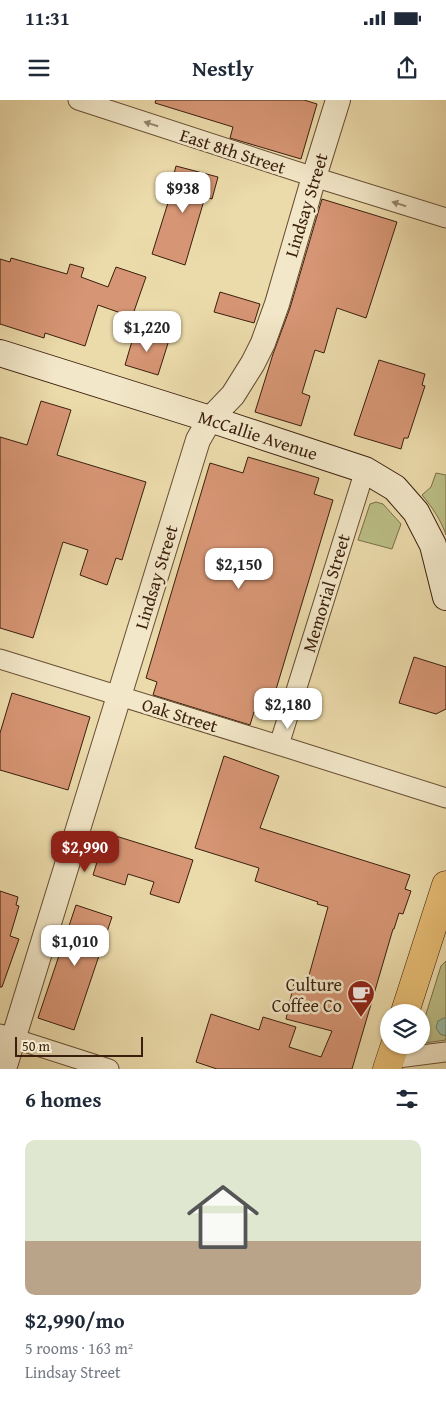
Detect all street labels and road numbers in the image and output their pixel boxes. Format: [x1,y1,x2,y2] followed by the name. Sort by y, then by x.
[177,121,290,181] street label: East 8th Street
[277,149,335,260] street label: Lindsay Street
[195,403,321,467] street label: McCallie Avenue
[127,521,185,632] street label: Lindsay Street
[295,530,357,656] street label: Memorial Street
[139,691,222,740] street label: Oak Street

